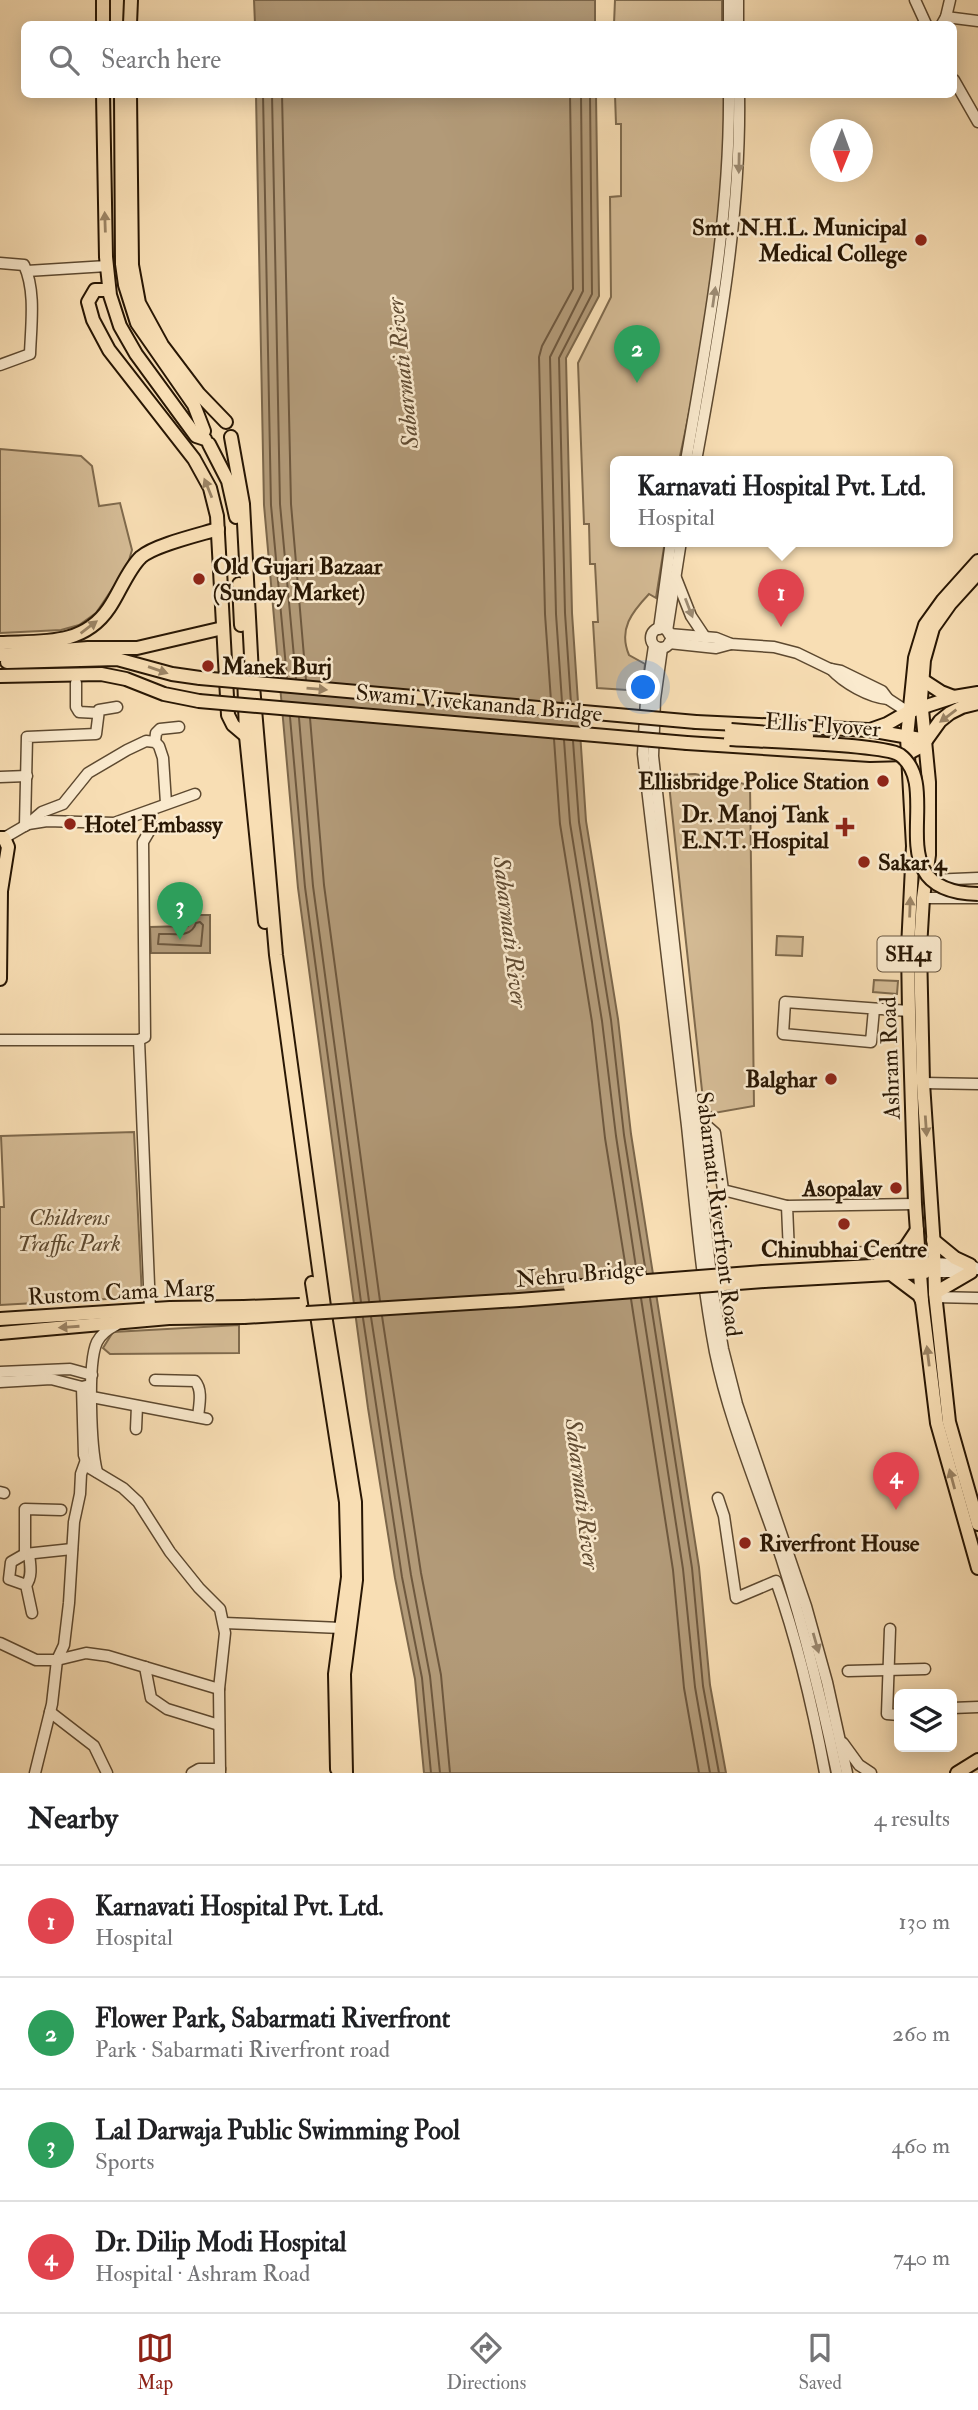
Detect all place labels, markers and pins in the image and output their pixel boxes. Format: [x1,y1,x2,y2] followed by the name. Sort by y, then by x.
[692,213,908,269] place label: Smt. N.H.L. Municipal Medical College
[913,232,929,248] marker: Smt. N.H.L. Municipal Medical College
[614,325,660,383] pin: 2
[213,552,383,608] place label: Old Gujari Bazaar (Sunday Market)
[758,569,804,627] pin: 1
[191,571,207,587] marker: Old Gujari Bazaar (Sunday Market)
[221,652,332,681] place label: Manek Burj
[200,658,216,674] marker: Manek Burj
[638,767,869,797] place label: Ellisbridge Police Station
[875,773,891,789] marker: Ellisbridge Police Station
[681,800,830,856] place label: Dr. Manoj Tank E.N.T. Hospital
[84,810,223,840] place label: Hotel Embassy
[62,816,78,832] marker: Hotel Embassy
[835,817,855,837] marker: Dr. Manoj Tank E.N.T. Hospital
[878,848,948,877] place label: Sakar 4
[856,854,872,870] marker: Sakar 4
[157,882,203,940] pin: 3
[745,1065,817,1095] place label: Balghar
[823,1071,839,1087] marker: Balghar
[801,1174,883,1204] place label: Asopalav
[888,1180,904,1196] marker: Asopalav
[836,1216,852,1232] marker: Chinubhai Centre
[761,1235,927,1264] place label: Chinubhai Centre
[873,1452,919,1510] pin: 4
[759,1529,920,1558] place label: Riverfront House
[737,1535,753,1551] marker: Riverfront House

